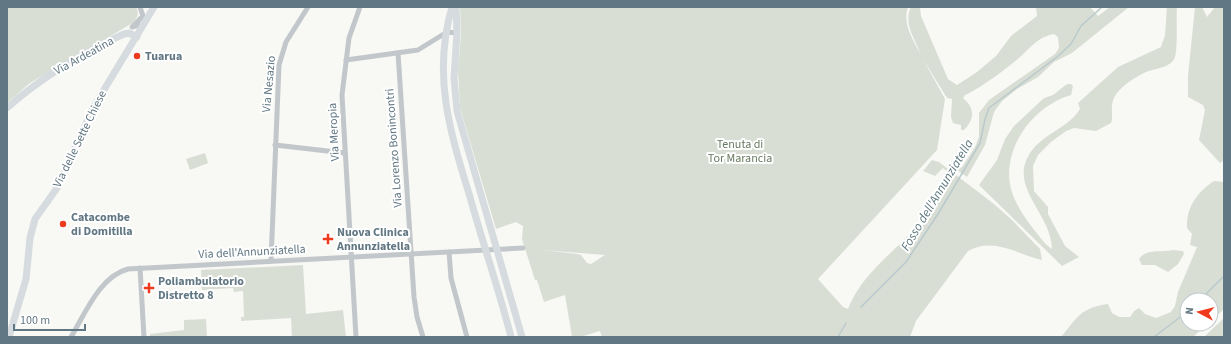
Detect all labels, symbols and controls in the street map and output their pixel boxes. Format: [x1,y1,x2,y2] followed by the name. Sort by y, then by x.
[51,33,117,79] street label: Via Ardeatina
[145,48,182,65] place label: Tuarua
[132,51,142,61] marker: Tuarua
[258,55,280,113] street label: Via Nesazio
[49,87,111,190] street label: Via delle Sette Chiese
[381,88,407,208] street label: Via Lorenzo Bonincontri
[324,102,344,162] street label: Via Meropia
[708,136,772,167] park label: Tenuta di Tor Marancia
[896,136,978,254] water label: Fosso dell'Annunziatella
[71,209,133,240] place label: Catacombe di Domitilla
[58,219,68,229] marker: Catacombe di Domitilla
[336,224,410,255] place label: Nuova Clinica Annunziatella
[322,233,334,245] marker: Nuova Clinica Annunziatella
[198,241,306,263] street label: Via dell'Annunziatella
[158,273,244,304] place label: Poliambulatorio Distretto 8
[143,282,155,294] marker: Poliambulatorio Distretto 8
[1179,292,1219,332] north arrow
[14,306,85,332] scale bar
[1182,306,1197,315] text: N
[20,312,50,329] text: 100 m

